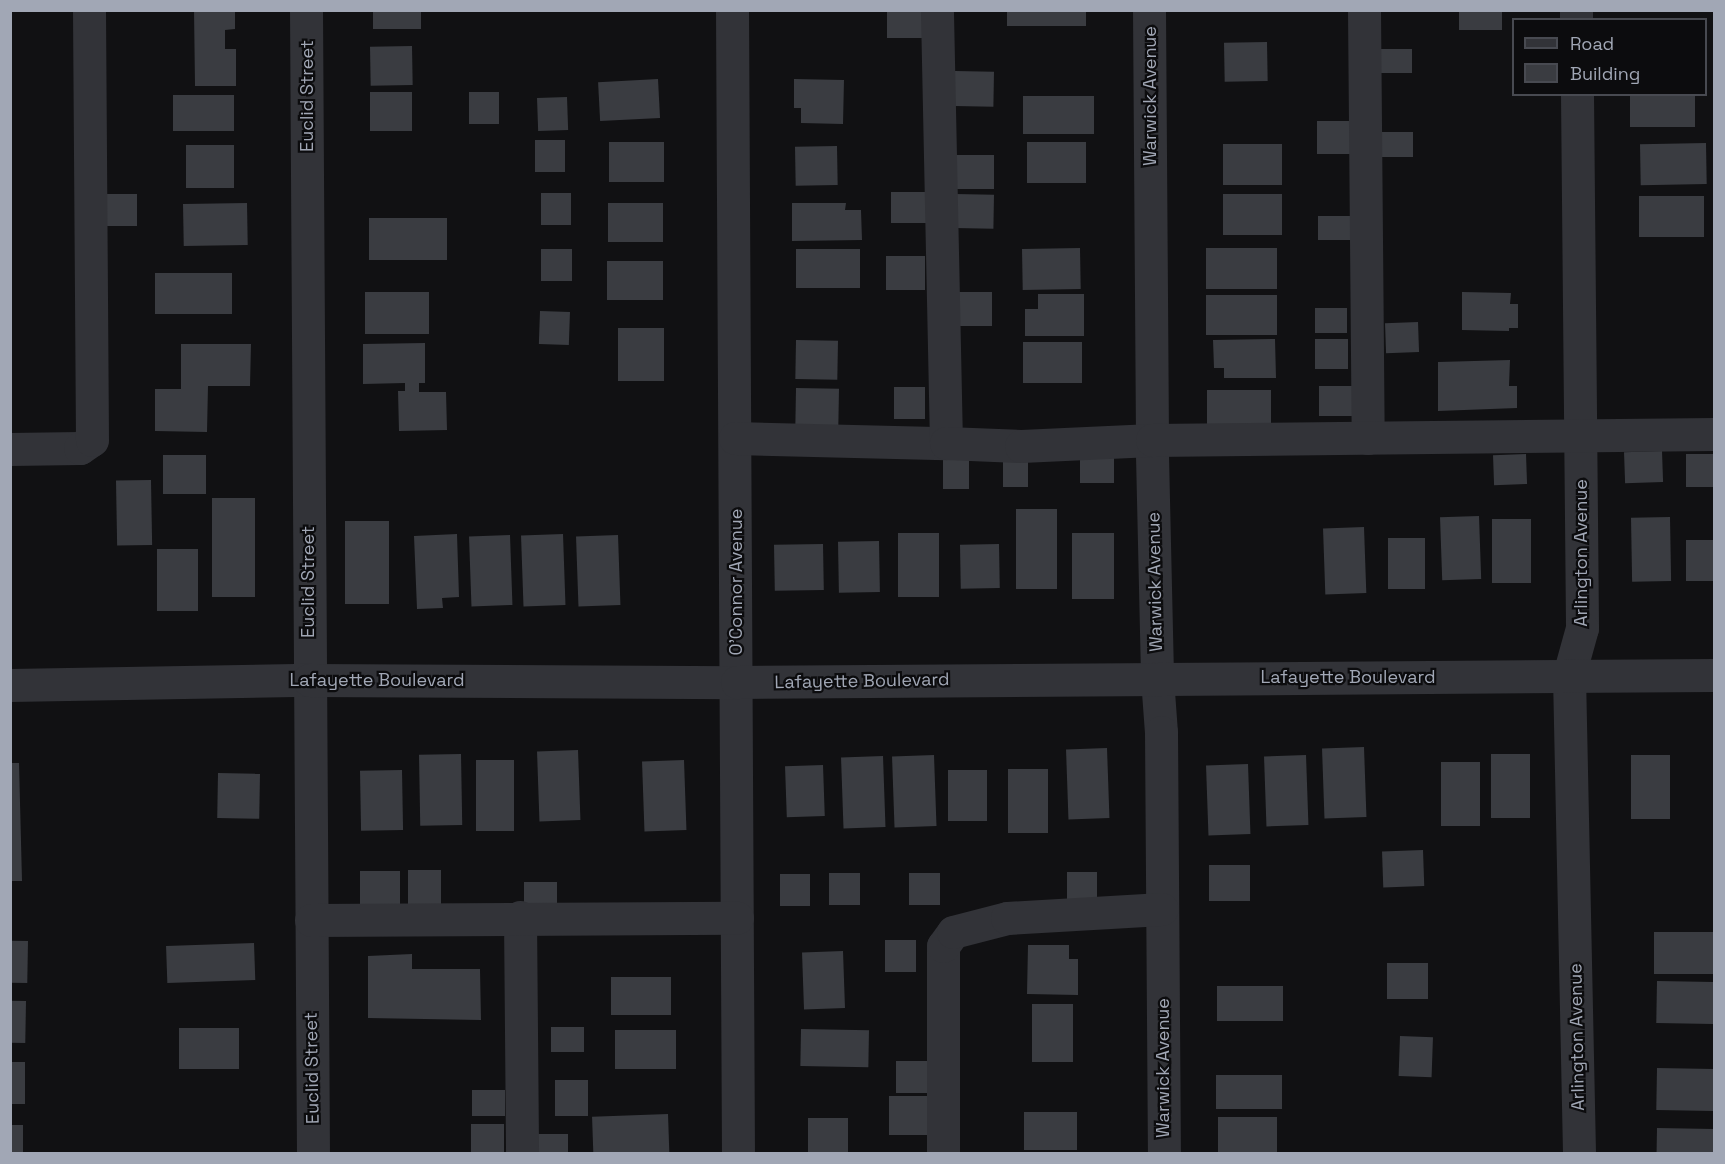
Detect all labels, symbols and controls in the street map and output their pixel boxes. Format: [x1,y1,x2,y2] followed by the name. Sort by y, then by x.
[1512,18,1707,96] legend
[1139,26,1161,166] street label: Warwick Avenue
[1570,32,1614,55] text: Road
[296,40,318,152] street label: Euclid Street
[1570,62,1640,85] text: Building
[1570,479,1592,627] street label: Arlington Avenue
[725,508,747,656] street label: O'Connor Avenue
[1143,512,1167,652] street label: Warwick Avenue
[297,526,319,638] street label: Euclid Street
[1260,666,1436,688] street label: Lafayette Boulevard
[289,669,465,691] street label: Lafayette Boulevard
[774,669,950,693] street label: Lafayette Boulevard
[1565,963,1589,1111] street label: Arlington Avenue
[1152,998,1174,1138] street label: Warwick Avenue
[300,1012,324,1124] street label: Euclid Street

